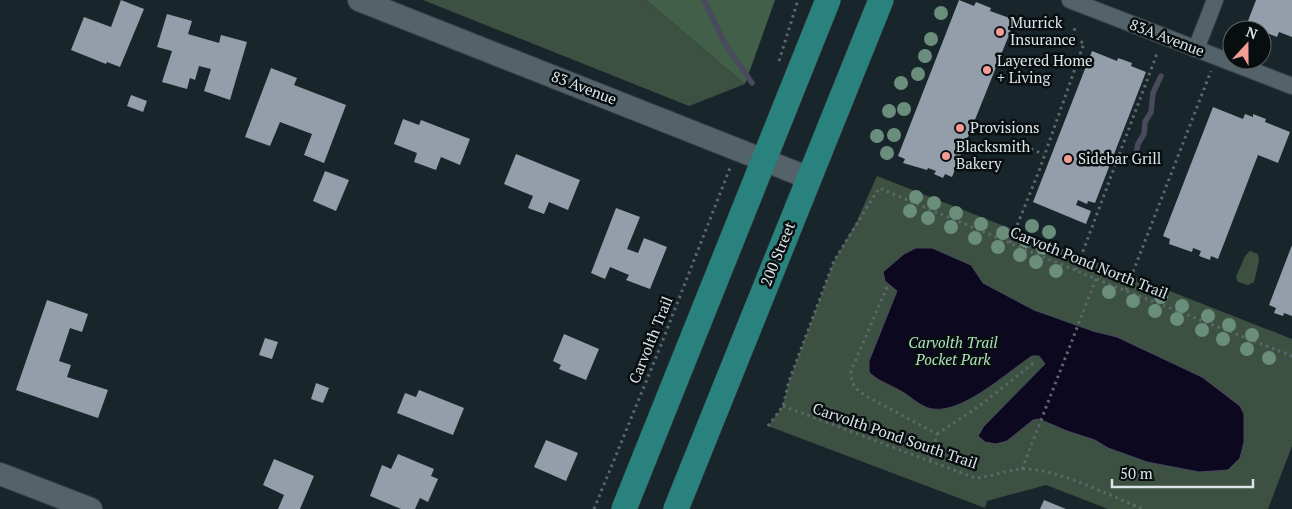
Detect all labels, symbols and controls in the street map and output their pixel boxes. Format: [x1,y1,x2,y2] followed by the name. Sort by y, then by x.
[1010,12,1076,49] place label: Murrick Insurance
[1127,14,1208,60] street label: 83A Avenue
[1222,20,1272,70] north arrow
[1243,22,1261,43] text: N
[994,26,1006,38] marker: Murrick Insurance
[997,50,1093,87] place label: Layered Home + Living
[981,64,993,76] marker: Layered Home + Living
[549,65,620,109] street label: 83 Avenue
[970,117,1040,137] place label: Provisions
[954,122,966,134] marker: Provisions
[956,136,1031,173] place label: Blacksmith Bakery
[1078,148,1161,168] place label: Sidebar Grill
[940,150,952,162] marker: Blacksmith Bakery
[1062,153,1074,165] marker: Sidebar Grill
[755,218,799,289] street label: 200 Street
[1007,221,1171,303] street label: Carvoth Pond North Trail
[623,293,677,386] street label: Carvolth Trail
[908,332,998,369] park label: Carvolth Trail Pocket Park
[810,397,980,473] street label: Carvolth Pond South Trail
[1112,456,1253,488] scale bar
[1120,463,1153,483] text: 50 m

